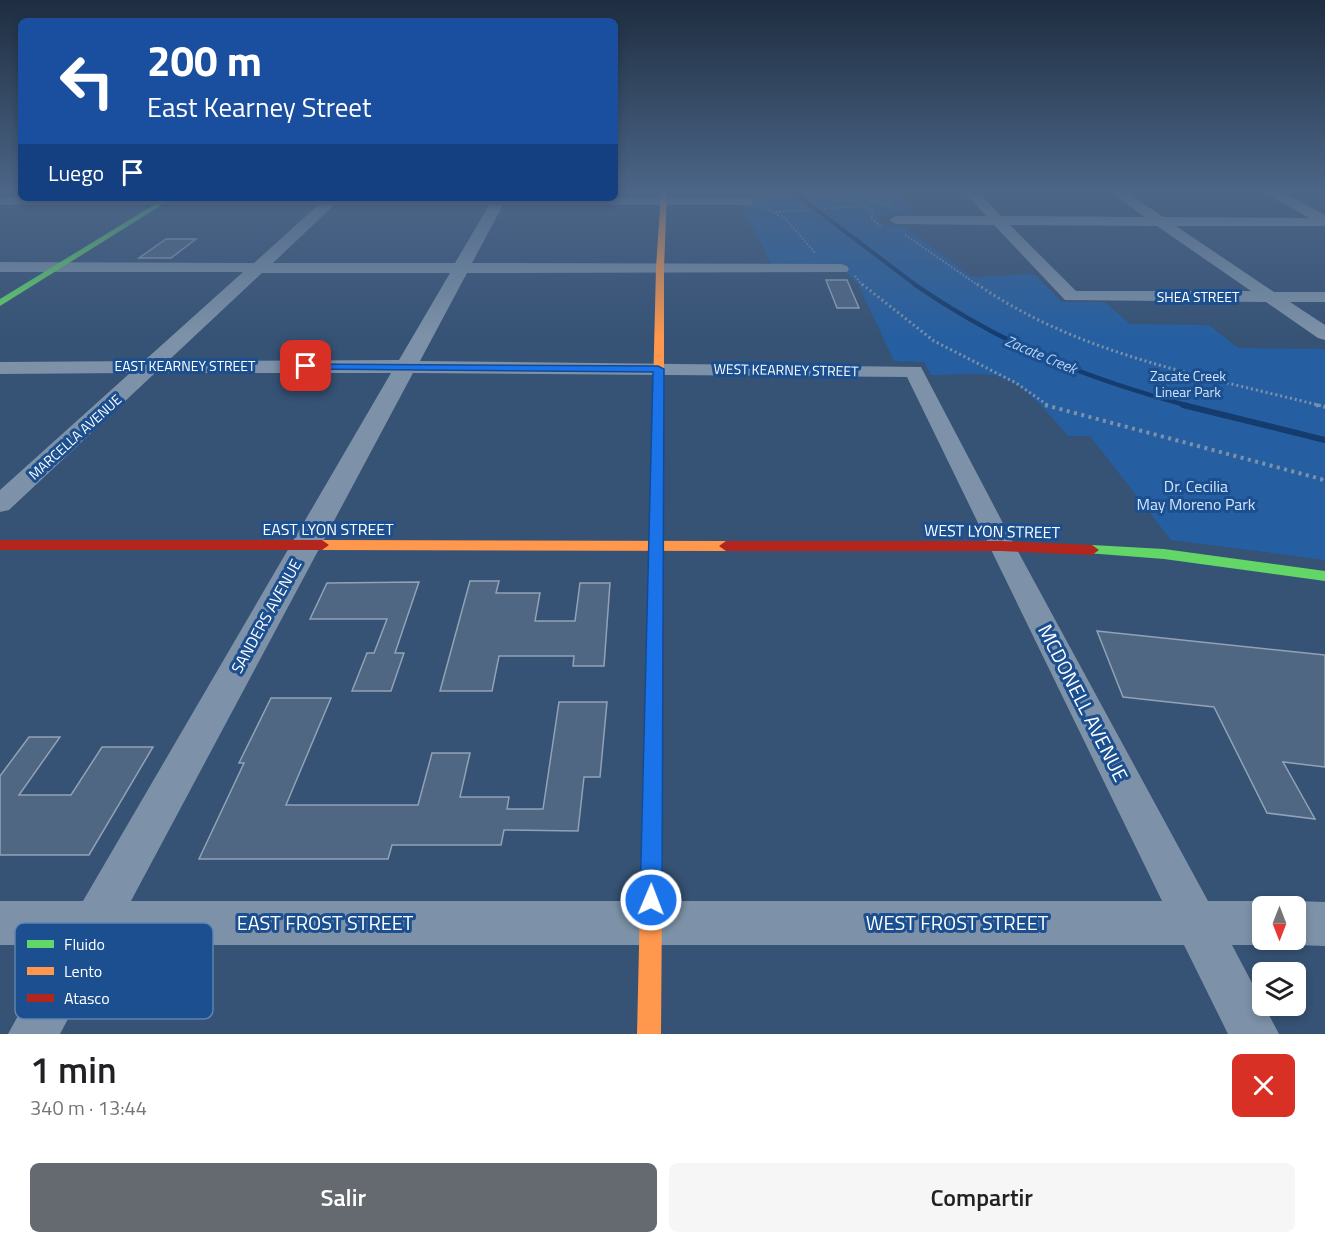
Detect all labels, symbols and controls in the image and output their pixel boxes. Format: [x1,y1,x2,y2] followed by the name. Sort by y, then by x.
[147,28,262,92] text: 200 m
[48,42,126,120] icon: left
[147,86,371,127] text: East Kearney Street
[48,156,104,190] text: Luego
[116,156,149,189] icon: arrive
[1157,286,1240,307] street label: SHEA STREET
[1002,329,1083,381] water label: Zacate Creek
[280,340,331,391] pin
[289,349,322,382] icon: arrive
[115,355,256,376] street label: EAST KEARNEY STREET
[713,358,859,381] street label: WEST KEARNEY STREET
[1150,365,1226,402] park label: Zacate Creek Linear Park
[23,389,126,484] street label: MARCELLA AVENUE
[1136,474,1256,516] park label: Dr. Cecilia May Moreno Park
[262,517,394,541] street label: EAST LYON STREET
[924,518,1061,544] street label: WEST LYON STREET
[225,554,307,677] street label: SANDERS AVENUE
[1030,618,1137,787] street label: MCDONELL AVENUE
[619,868,683,932] position arrow
[1252,896,1306,950] north arrow
[1252,896,1306,1016] map controls
[237,907,414,938] street label: EAST FROST STREET
[866,907,1049,938] street label: WEST FROST STREET
[15,923,213,1019] legend
[64,932,105,956] text: Fluido
[64,959,102,983] text: Lento
[1252,962,1306,1016] button: layers
[64,986,110,1010] text: Atasco
[30,1042,117,1097] text: 1 min
[1232,1054,1295,1117] button: close
[30,1092,147,1123] text: 340 m · 13:44
[30,1163,657,1232] button: Salir
[669,1163,1295,1232] button: Compartir

